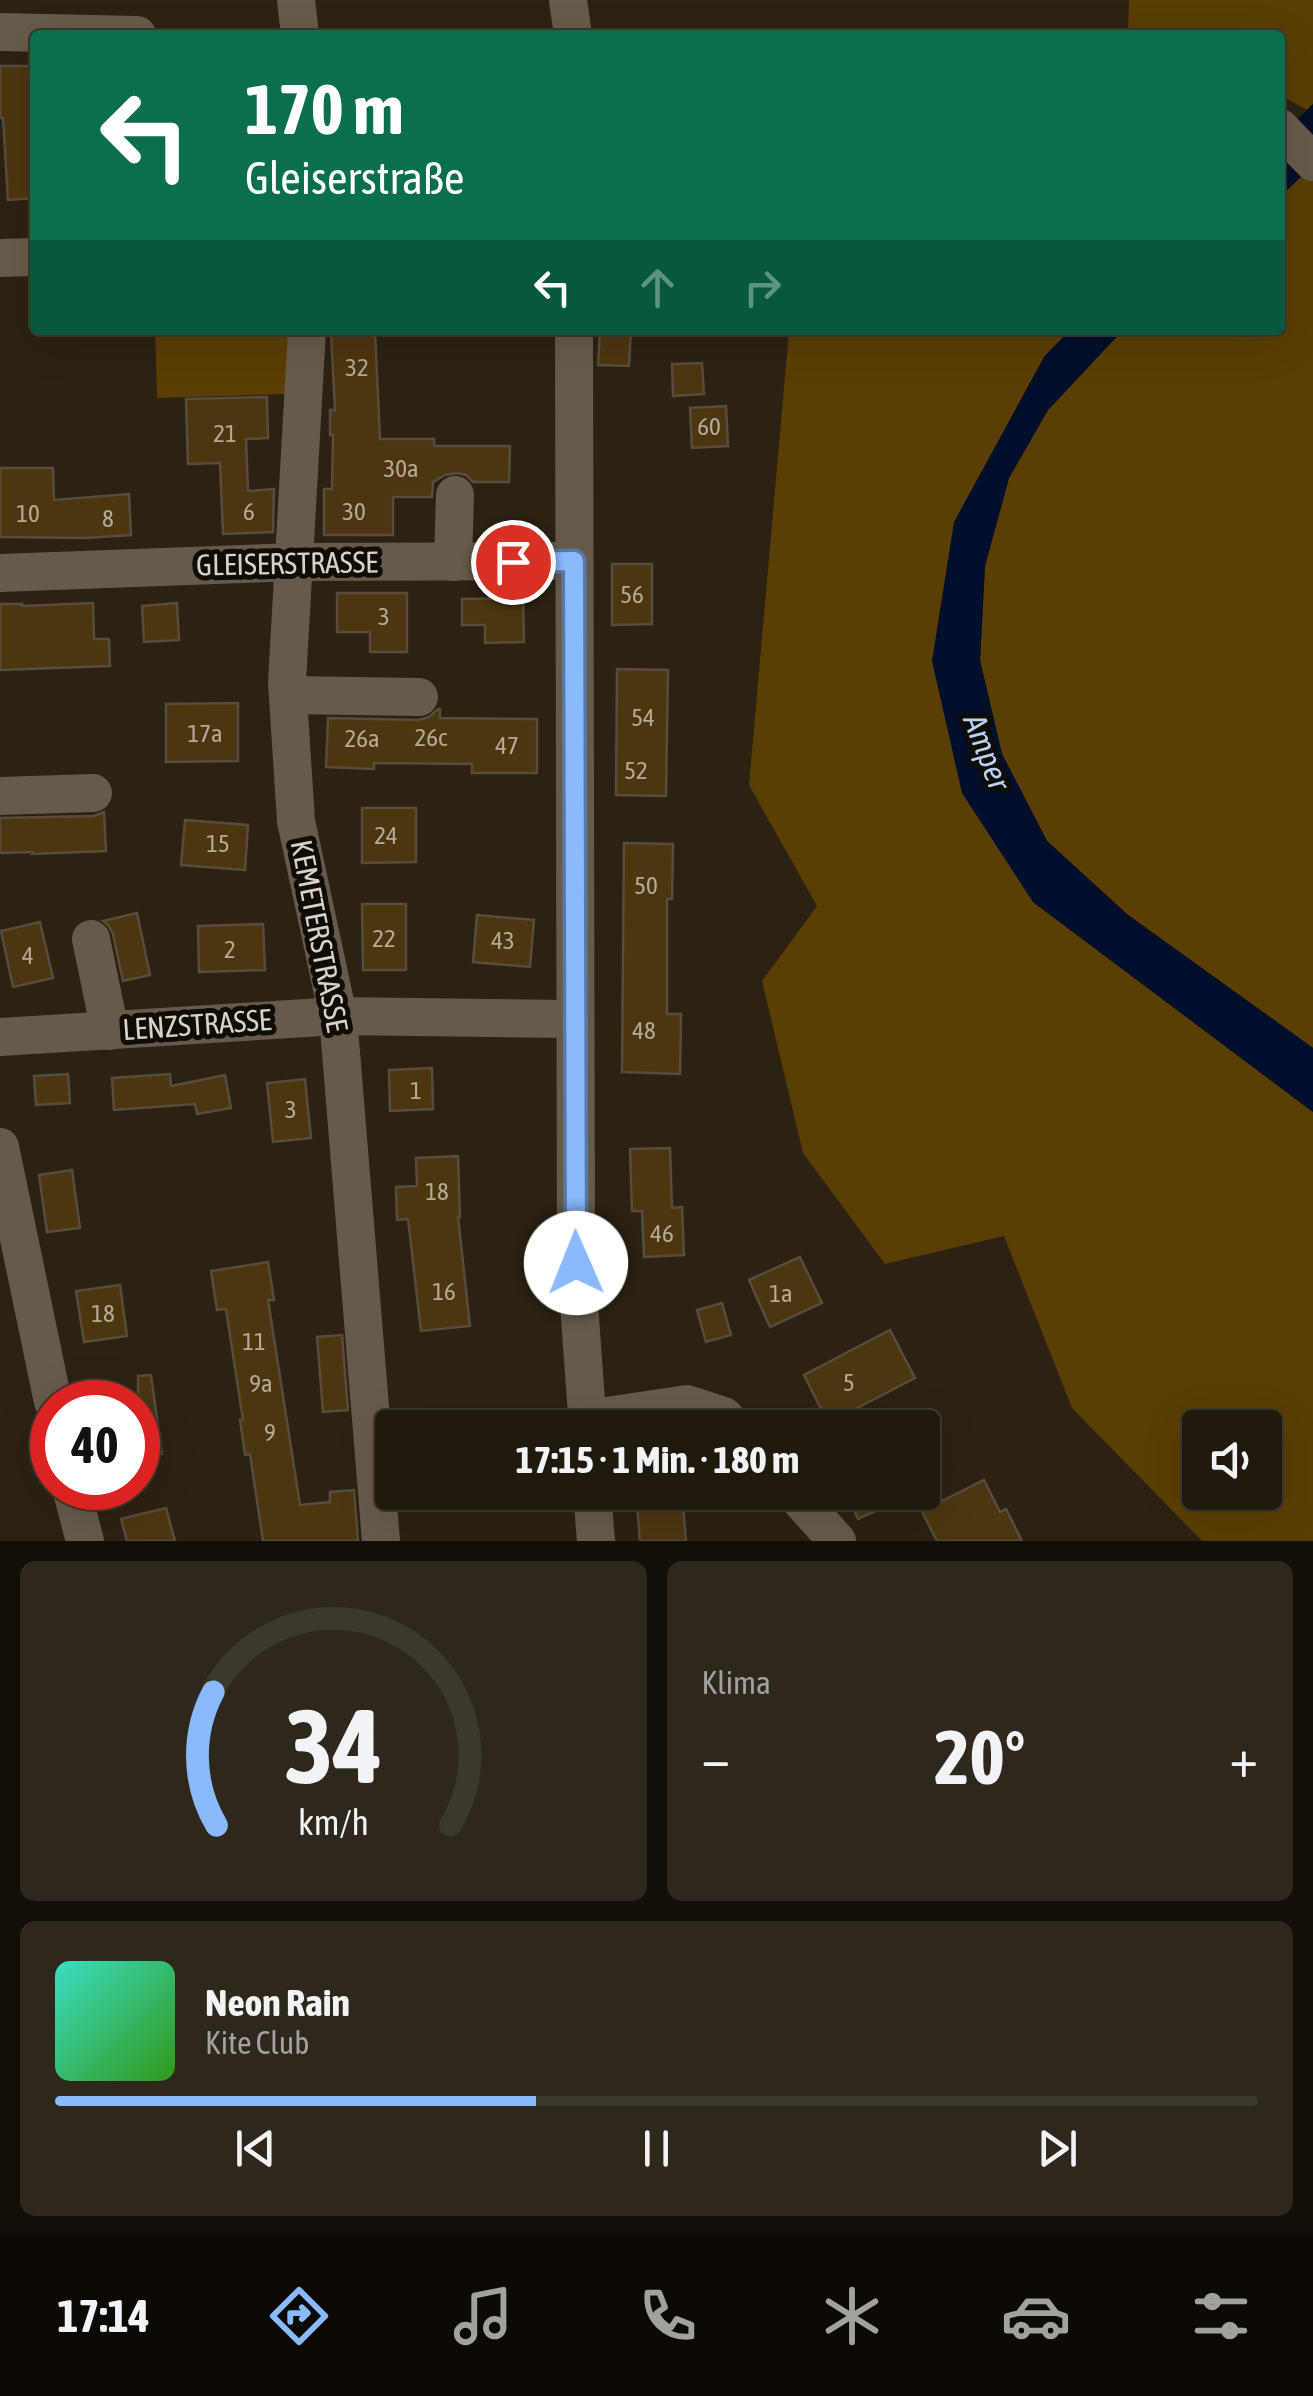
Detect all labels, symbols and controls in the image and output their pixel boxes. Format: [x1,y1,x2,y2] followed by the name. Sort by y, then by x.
[245,69,404,149] text: 170 m
[80,70,210,200] icon: left
[245,152,464,204] text: Gleiserstraße
[525,260,580,315] icon: left
[630,260,685,315] icon: ahead
[735,260,790,315] icon: right
[345,353,369,381] house number: 32
[697,412,721,440] house number: 60
[213,419,237,447] house number: 21
[383,454,419,482] house number: 30a
[243,497,255,525] house number: 6
[342,497,366,525] house number: 30
[16,499,40,527] house number: 10
[102,504,114,532] house number: 8
[471,520,556,605] pin
[486,535,541,590] icon: arrive
[196,544,378,582] street label: GLEISERSTRASSE
[620,580,644,608] house number: 56
[378,602,390,630] house number: 3
[631,703,655,731] house number: 54
[956,708,1019,796] water label: Amper
[187,719,223,747] house number: 17a
[415,723,448,751] house number: 26c
[344,724,380,752] house number: 26a
[495,731,519,759] house number: 47
[624,756,648,784] house number: 52
[374,821,398,849] house number: 24
[206,829,230,857] house number: 15
[285,837,355,1035] street label: KEMETERSTRASSE
[634,871,658,899] house number: 50
[372,924,396,952] house number: 22
[491,926,515,954] house number: 43
[224,935,236,963] house number: 2
[22,941,34,969] house number: 4
[121,1002,273,1046] street label: LENZSTRASSE
[632,1016,656,1044] house number: 48
[410,1076,422,1104] house number: 1
[285,1095,297,1123] house number: 3
[425,1177,449,1205] house number: 18
[524,1211,628,1315] position arrow
[650,1219,674,1247] house number: 46
[432,1277,456,1305] house number: 16
[769,1279,793,1307] house number: 1a
[91,1299,115,1327] house number: 18
[242,1327,266,1355] house number: 11
[843,1368,855,1396] house number: 5
[249,1369,273,1397] house number: 9a
[30,1380,160,1510] speed limit sign: 40
[1182,1410,1282,1510] map controls
[1182,1410,1282,1510] button: sound
[264,1418,276,1446] house number: 9
[516,1438,799,1481] text: 17:15 · 1 Min. · 180 m
[702,1664,771,1701] text: Klima
[284,1686,382,1805] text: 34
[934,1714,1025,1800] text: 20°
[702,1726,730,1789] text: −
[1229,1726,1258,1789] text: +
[298,1802,369,1843] text: km/h
[205,1981,350,2024] text: Neon Rain
[205,2024,309,2061] text: Kite Club
[228,2121,283,2176] icon: previous
[629,2121,684,2176] icon: pause
[1030,2121,1085,2176] icon: next
[264,2281,334,2351] icon: directions
[448,2281,518,2351] icon: music
[633,2281,703,2351] icon: phone
[817,2281,887,2351] icon: climate
[1001,2281,1071,2351] icon: car
[1186,2281,1256,2351] icon: filters
[57,2290,150,2342] text: 17:14

